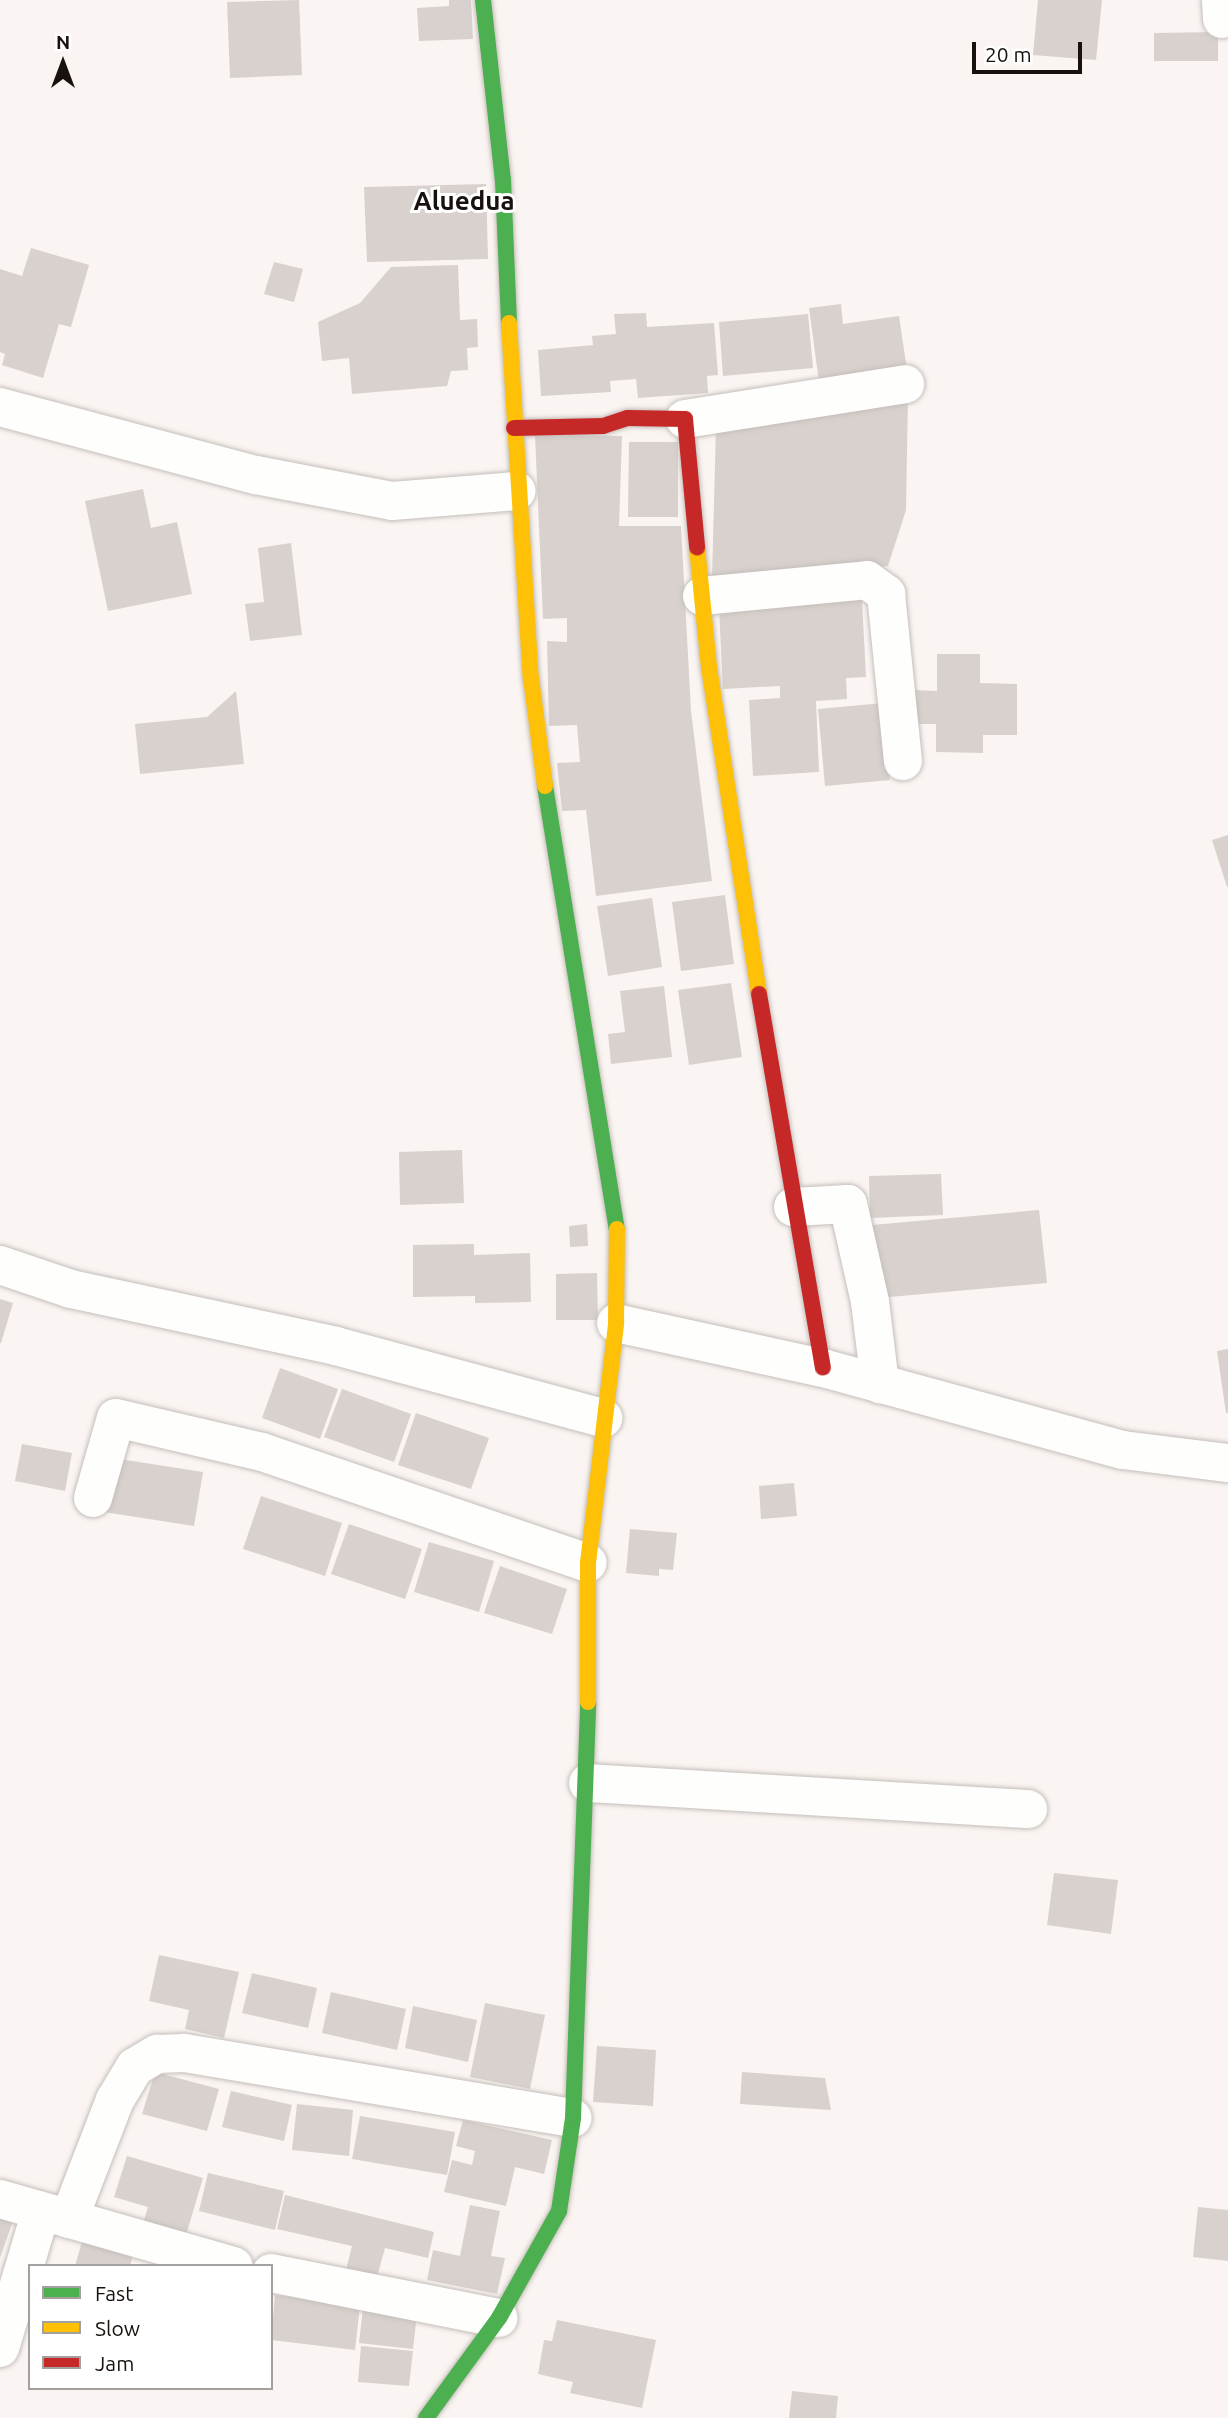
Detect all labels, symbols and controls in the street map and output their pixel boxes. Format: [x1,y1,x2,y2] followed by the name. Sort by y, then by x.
[28,28,98,98] north arrow
[976,28,1086,72] scale bar
[56,31,70,53] text: N
[985,42,1032,66] text: 20 m
[413,185,515,217] district label: Aluedua
[28,2264,273,2390] legend
[95,2281,133,2305] text: Fast
[95,2316,140,2340] text: Slow
[95,2351,134,2375] text: Jam

